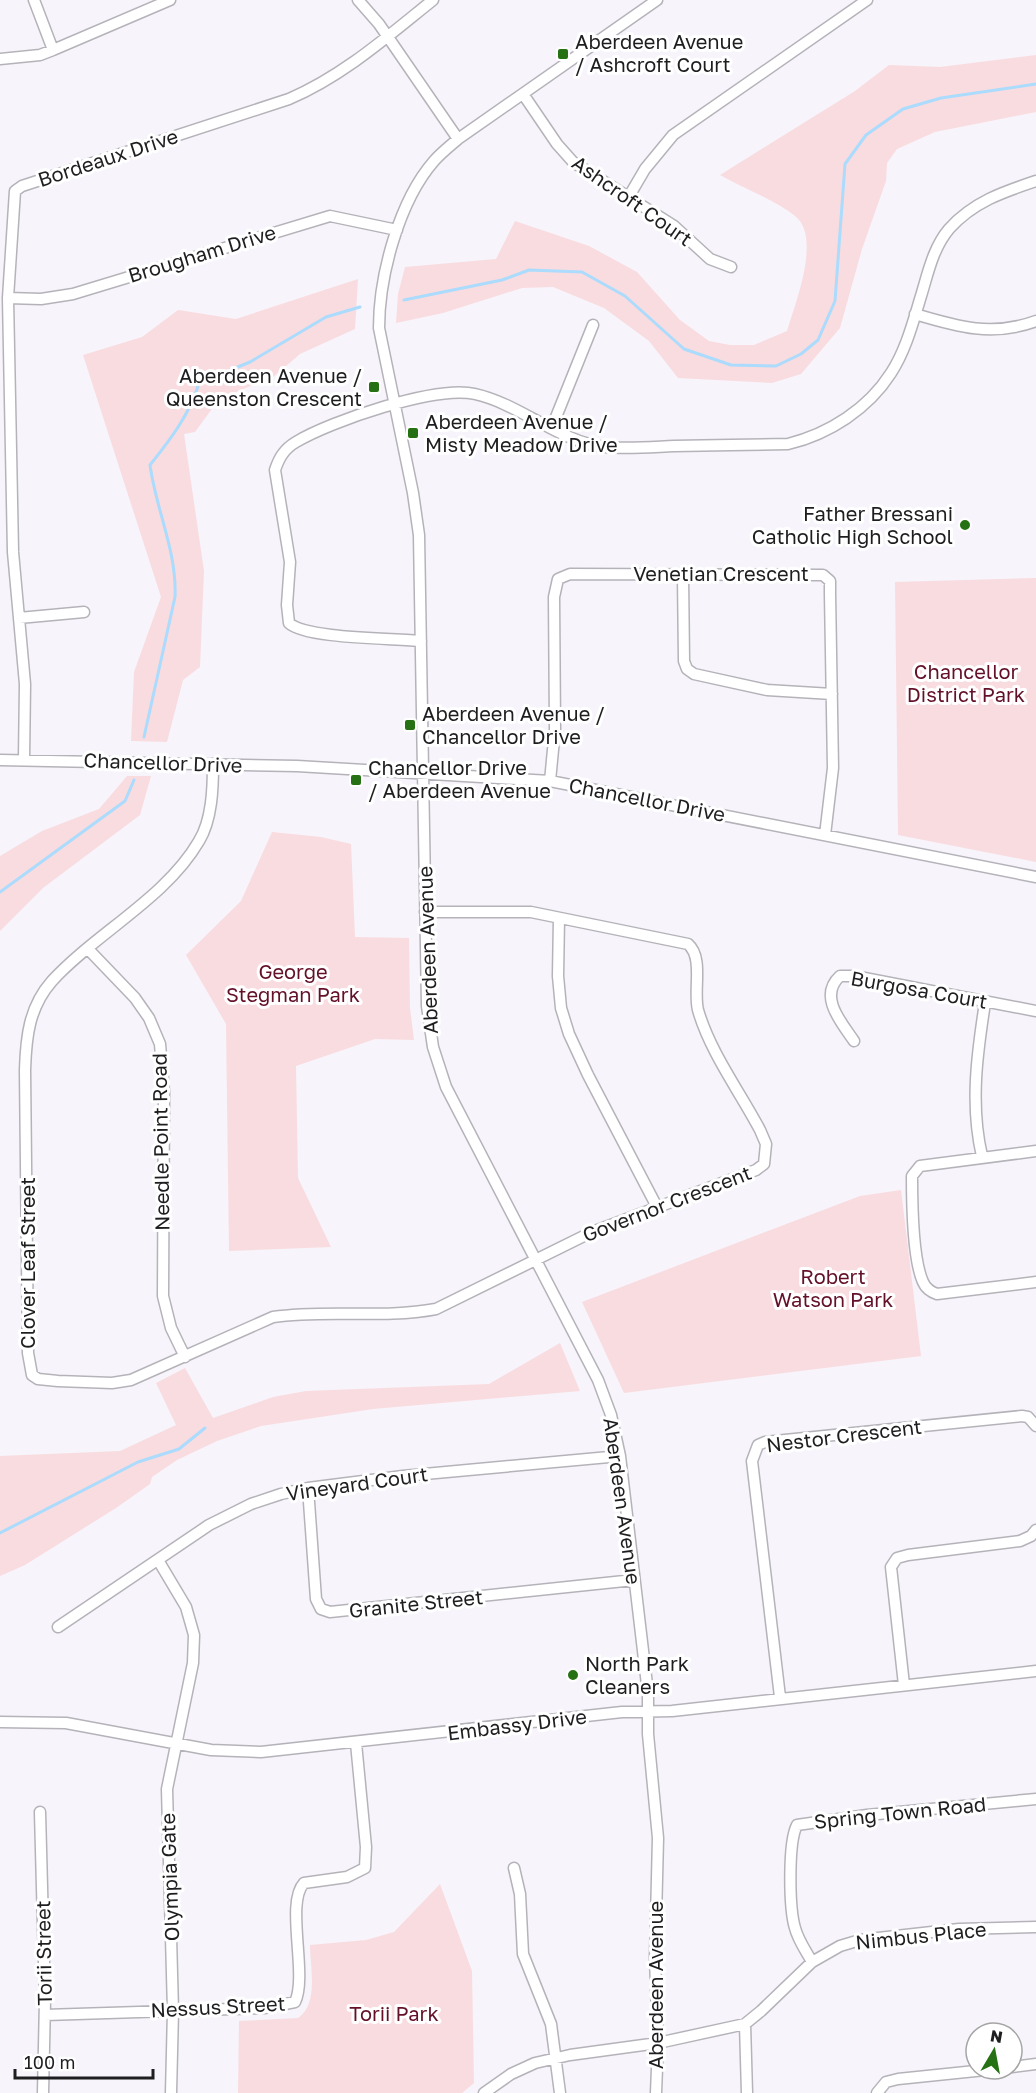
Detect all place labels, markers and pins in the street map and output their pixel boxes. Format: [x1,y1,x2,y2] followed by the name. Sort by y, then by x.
[575,29,743,76] place label: Aberdeen Avenue / Ashcroft Court
[556,47,570,61] marker: Aberdeen Avenue / Ashcroft Court
[166,363,362,410] place label: Aberdeen Avenue / Queenston Crescent
[367,380,381,394] marker: Aberdeen Avenue / Queenston Crescent
[425,409,618,456] place label: Aberdeen Avenue / Misty Meadow Drive
[406,426,420,440] marker: Aberdeen Avenue / Misty Meadow Drive
[752,501,953,548] place label: Father Bressani Catholic High School
[958,518,972,532] marker: Father Bressani Catholic High School
[422,701,605,748] place label: Aberdeen Avenue / Chancellor Drive
[403,718,417,732] marker: Aberdeen Avenue / Chancellor Drive
[368,755,551,802] place label: Chancellor Drive / Aberdeen Avenue
[349,773,363,787] marker: Chancellor Drive / Aberdeen Avenue
[585,1651,689,1698] place label: North Park Cleaners
[566,1668,580,1682] marker: North Park Cleaners

